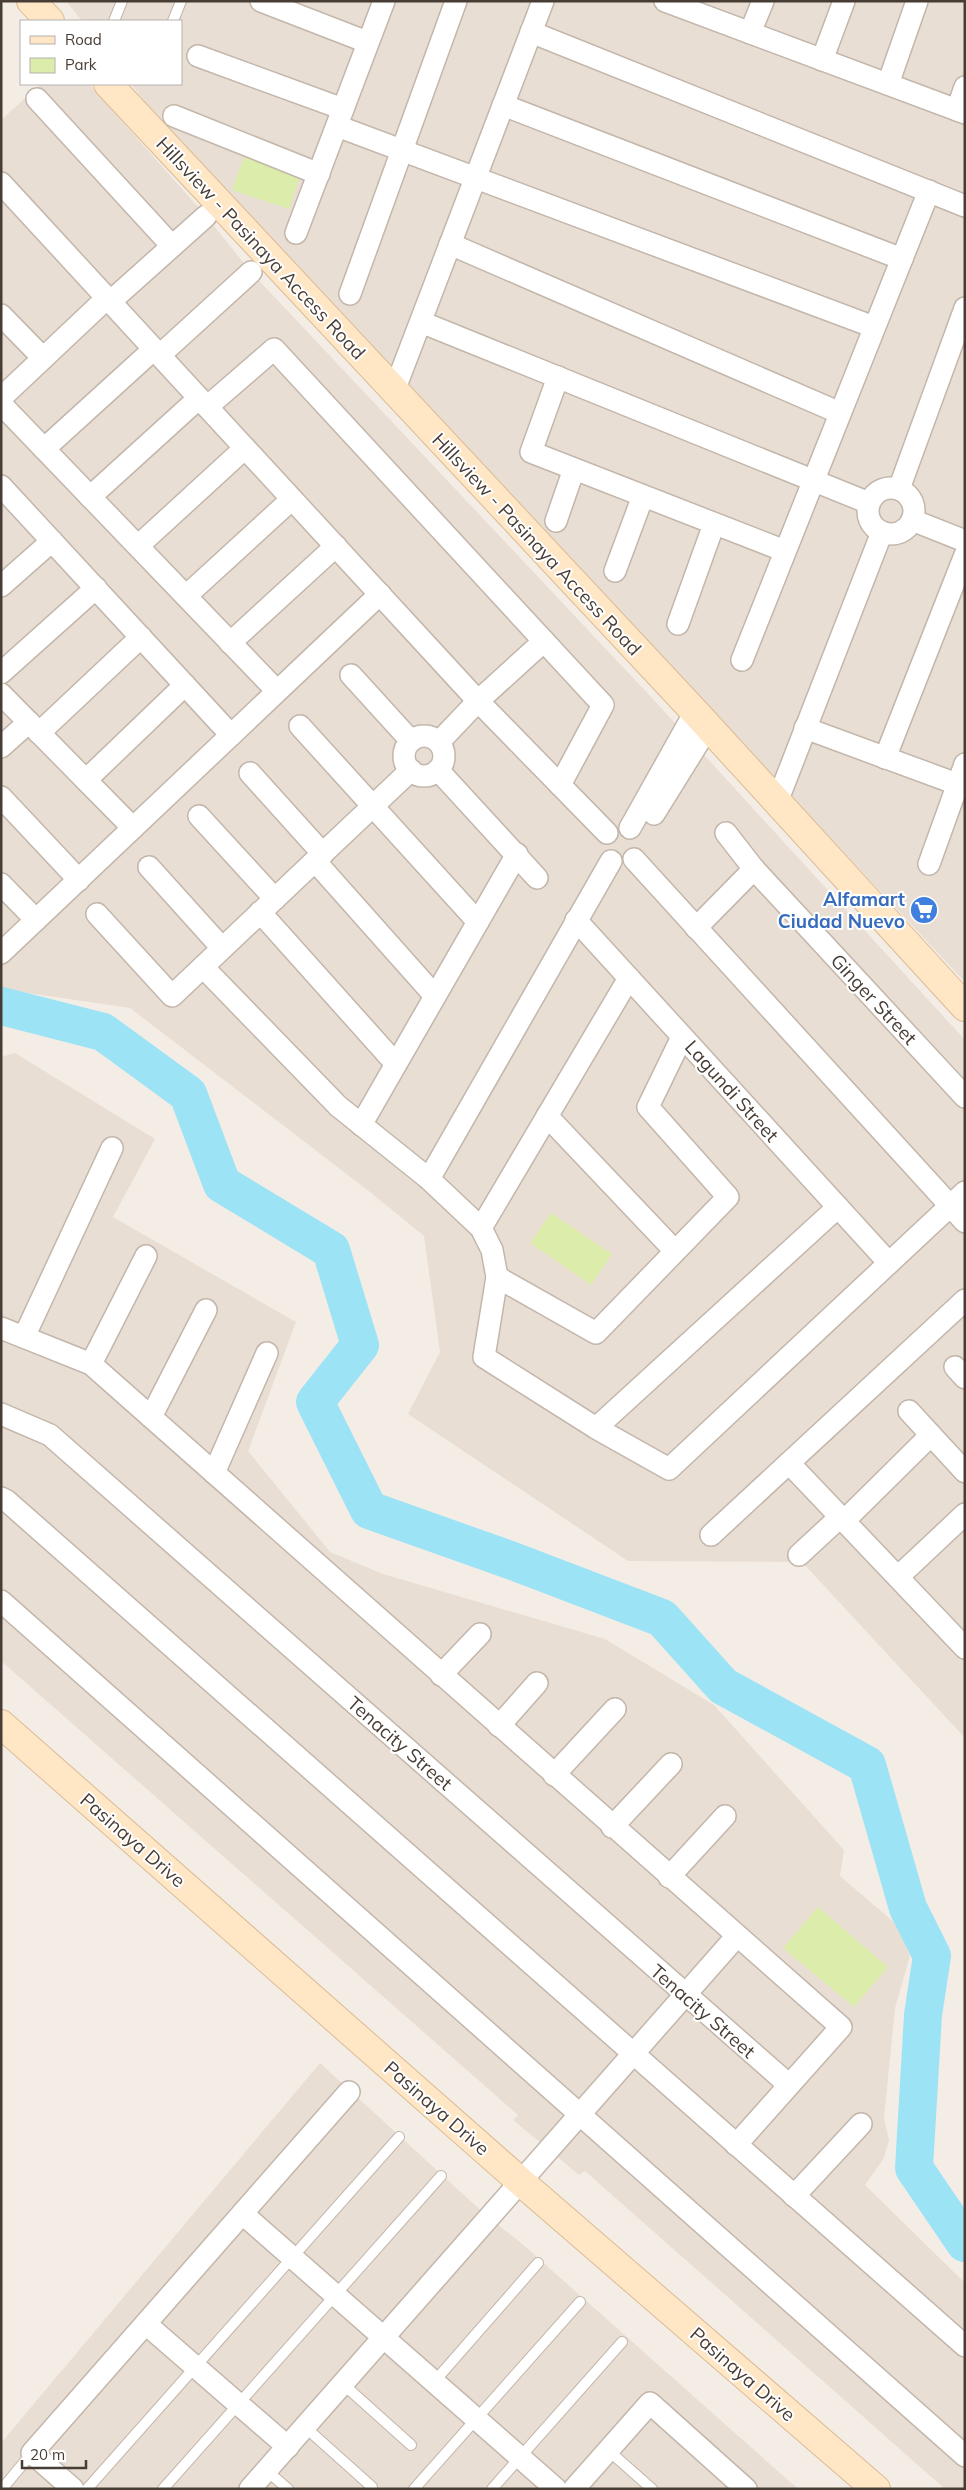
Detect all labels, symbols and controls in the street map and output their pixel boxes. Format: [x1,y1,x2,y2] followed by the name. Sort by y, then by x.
[20,20,182,85] legend
[65,30,102,49] text: Road
[65,55,97,74] text: Park
[151,132,371,364] street label: Hillsview - Pasinaya Access Road
[427,428,647,660] street label: Hillsview - Pasinaya Access Road
[778,887,905,933] place label: Alfamart Ciudad Nuevo
[909,895,939,925] supermarket icon: Alfamart Ciudad Nuevo
[826,948,922,1050] street label: Ginger Street
[680,1035,784,1147] street label: Lagundi Street
[343,1691,458,1795] street label: Tenacity Street
[75,1788,191,1892] street label: Pasinaya Drive
[646,1959,761,2063] street label: Tenacity Street
[379,2056,495,2160] street label: Pasinaya Drive
[685,2322,801,2426] street label: Pasinaya Drive
[22,2438,86,2470] scale bar
[30,2445,65,2464] text: 20 m

